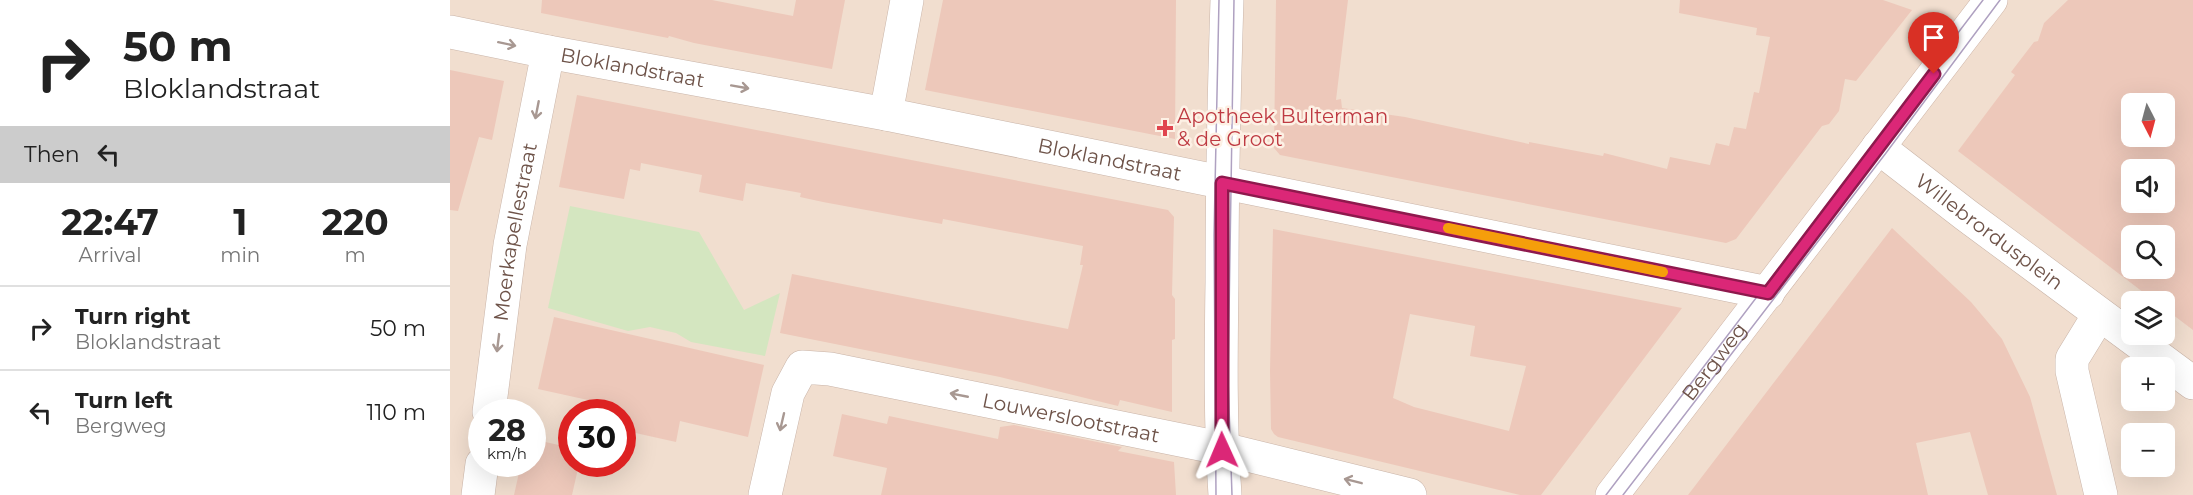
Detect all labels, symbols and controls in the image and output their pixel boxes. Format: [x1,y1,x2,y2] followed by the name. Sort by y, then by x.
[1908,12,1959,74] pin
[123,20,232,72] text: 50 m
[1917,21,1950,54] icon: arrive
[24,24,102,102] icon: right
[497,39,517,50] one-way arrow
[559,43,707,93] street label: Bloklandstraat
[123,72,320,105] text: Bloklandstraat
[730,82,750,93] one-way arrow
[2121,93,2175,147] north arrow
[2121,93,2175,477] map controls
[531,99,542,119] one-way arrow
[1177,104,1388,151] place label: Apotheek Bulterman & de Groot
[1158,121,1172,135] marker: Apotheek Bulterman & de Groot
[1036,133,1184,186] street label: Bloklandstraat
[92,138,125,171] icon: left
[24,141,80,168] text: Then
[489,141,542,323] street label: Moerkapellestraat
[2121,159,2175,213] button: sound
[1911,169,2068,295] street label: Willebrordusplein
[61,200,159,244] text: 22:47
[233,200,247,244] text: 1
[322,200,389,244] text: 220
[2121,225,2175,279] button: search
[79,243,142,267] text: Arrival
[220,243,260,267] text: min
[345,243,366,267] text: m
[2121,291,2175,345] button: layers
[75,303,190,330] text: Turn right
[24,312,57,345] icon: right
[370,315,426,342] text: 50 m
[1677,318,1752,405] street label: Bergweg
[75,330,221,354] text: Bloklandstraat
[492,333,503,353] one-way arrow
[2121,357,2175,411] button: +
[75,387,173,414] text: Turn left
[980,388,1162,447] street label: Louwerslootstraat
[950,389,970,400] one-way arrow
[24,396,57,429] icon: left
[366,399,426,426] text: 110 m
[558,399,636,477] speed limit sign: 30
[488,412,526,449] text: 28
[776,412,787,431] one-way arrow
[75,414,167,438] text: Bergweg
[1190,418,1254,482] position arrow
[2121,423,2175,477] button: −
[487,444,527,463] text: km/h
[1343,475,1362,487] one-way arrow

